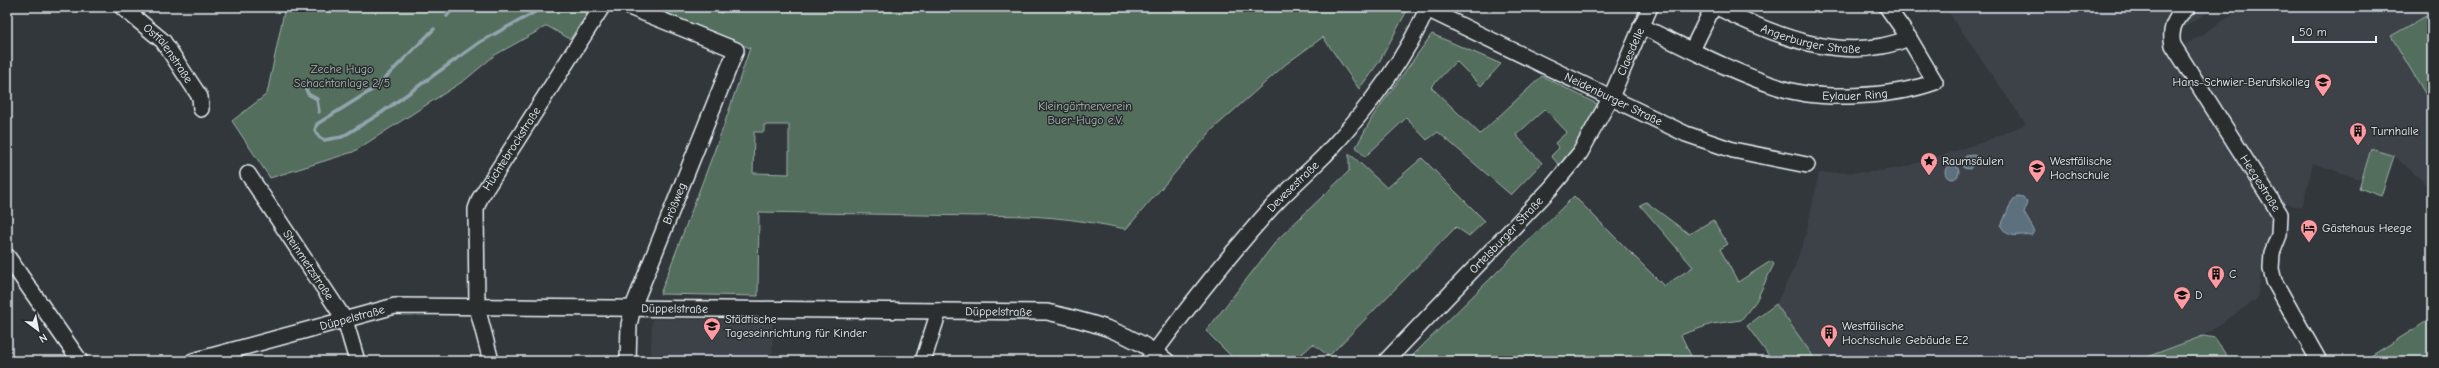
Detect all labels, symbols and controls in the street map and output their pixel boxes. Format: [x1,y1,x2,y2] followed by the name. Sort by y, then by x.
[2293,18,2376,44] scale bar
[141,21,196,86] street label: Ostfalenstraße
[1759,21,1861,56] street label: Angerburger Straße
[1614,25,1647,78] street label: Claesdelle
[2299,25,2327,39] text: 50 m
[294,62,390,90] park label: Zeche Hugo Schachtanlage 2/5
[1562,69,1665,129] street label: Neidenburger Straße
[2313,72,2333,97] school or university icon: Hans-Schwier-Berufskolleg
[2173,75,2310,89] place label: Hans-Schwier-Berufskolleg
[1822,86,1889,103] street label: Eylauer Ring
[1038,99,1132,127] park label: Kleingärtnerverein Buer-Hugo e.V.
[480,104,543,193] street label: Hüchtebrockstraße
[2348,121,2368,146] building icon: Turnhalle
[2371,124,2419,138] place label: Turnhalle
[1919,151,1939,176] place icon: Raumsäulen
[2237,152,2284,214] street label: Heegestraße
[1942,154,2004,168] place label: Raumsäulen
[2050,154,2112,182] place label: Westfälische Hochschule
[1264,158,1322,215] street label: Devesestraße
[2027,158,2047,183] school or university icon: Westfälische Hochschule
[660,180,689,226] street label: Brößweg
[1466,194,1546,276] street label: Ortelsburger Straße
[2299,218,2319,243] hotel icon: Gästehaus Heege
[2322,221,2412,235] place label: Gästehaus Heege
[280,227,337,302] street label: Steinmetzstraße
[2206,264,2226,289] building icon: C
[2229,267,2236,281] place label: C
[2172,285,2192,310] school or university icon: D
[2195,288,2203,302] place label: D
[641,301,708,316] street label: Düppelstraße
[318,302,386,333] street label: Düppelstraße
[965,304,1032,319] street label: Düppelstraße
[18,310,58,350] north arrow
[725,312,867,340] place label: Städtische Tageseinrichtung für Kinder
[702,316,722,341] school or university icon: Städtische Tageseinrichtung für Kinder
[1842,319,1968,347] place label: Westfälische Hochschule Gebäude E2
[1819,323,1839,348] building icon: Westfälische Hochschule Gebäude E2
[37,331,50,345] text: N

